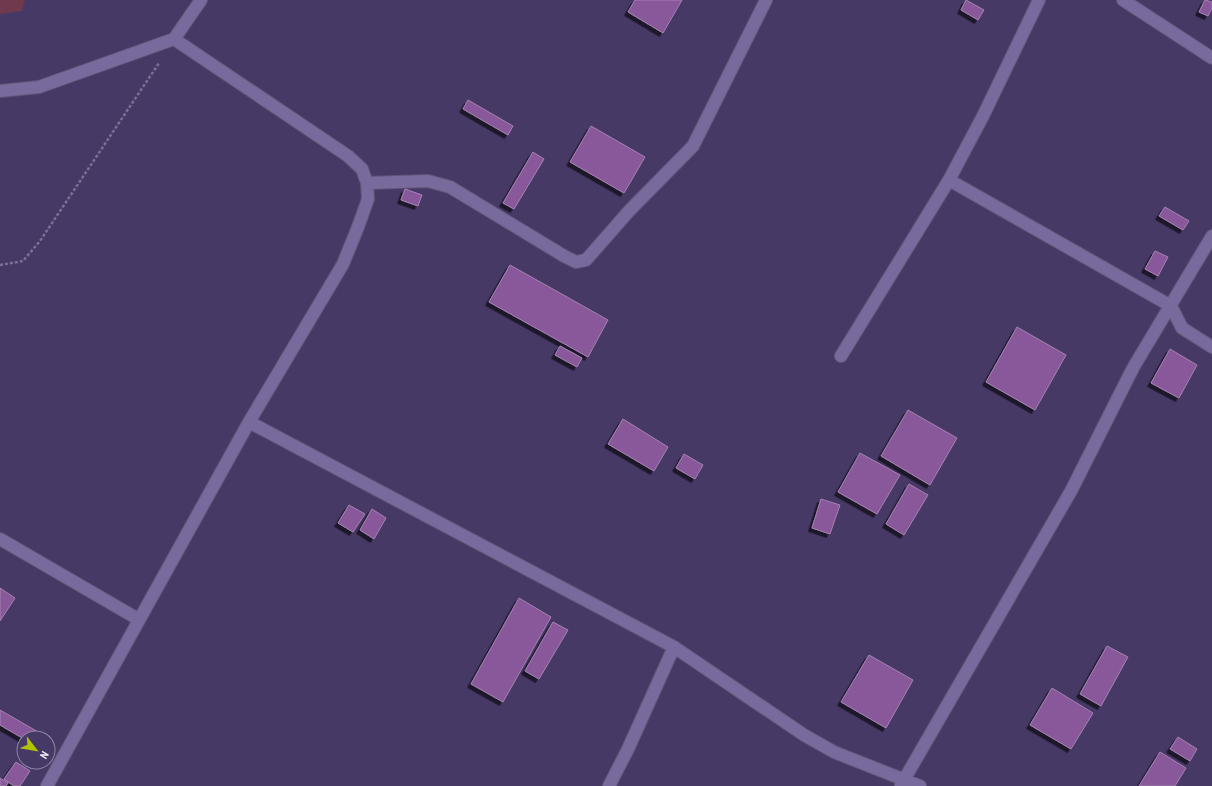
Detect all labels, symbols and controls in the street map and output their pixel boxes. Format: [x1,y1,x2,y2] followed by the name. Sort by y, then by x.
[16,730,56,770] north arrow
[37,749,52,762] text: N

